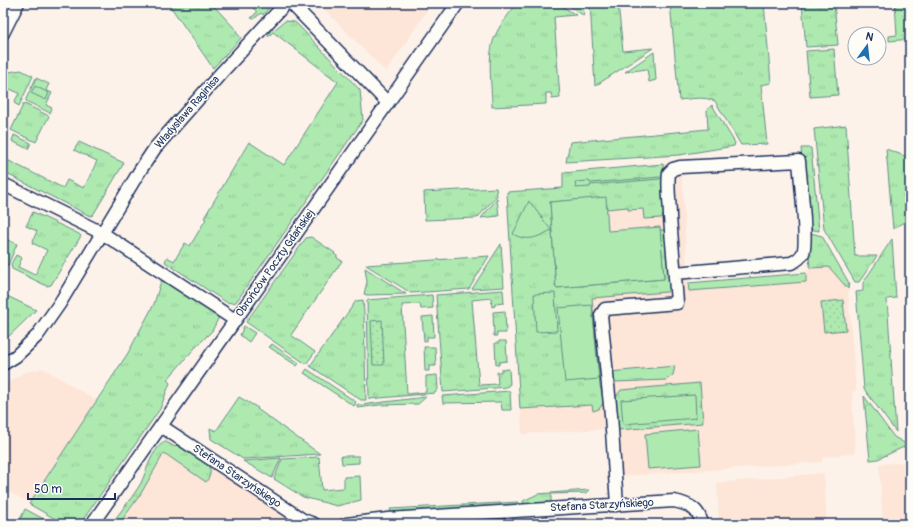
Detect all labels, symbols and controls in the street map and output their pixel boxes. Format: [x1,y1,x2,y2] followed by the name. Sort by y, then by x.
[847,26,887,66] north arrow
[864,30,875,44] text: N
[152,73,222,151] street label: Władysława Raginisa
[233,207,317,319] street label: Obrońców Poczty Gdańskiej
[190,442,284,510] street label: Stefana Starzyńskiego
[28,475,115,501] scale bar
[34,482,62,497] text: 50 m
[550,496,654,514] street label: Stefana Starzyńskiego

